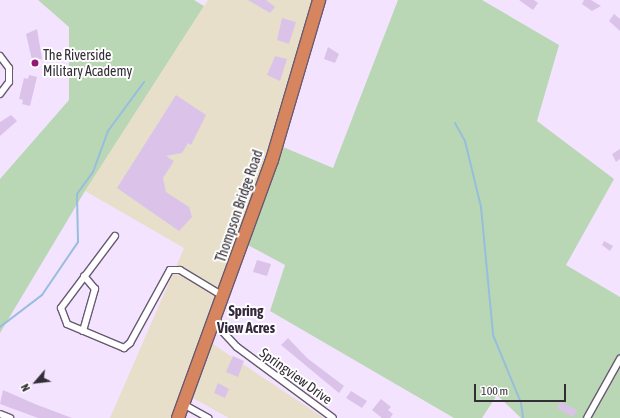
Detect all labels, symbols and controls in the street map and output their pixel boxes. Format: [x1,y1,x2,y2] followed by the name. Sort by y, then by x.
[43,47,132,80] place label: The Riverside Military Academy
[30,58,40,68] marker: The Riverside Military Academy
[212,148,266,264] street label: Thompson Bridge Road
[217,301,275,336] district label: Spring View Acres
[257,344,335,408] street label: Springview Drive
[16,362,56,402] north arrow
[476,376,568,402] scale bar
[19,382,32,393] text: N
[481,384,508,398] text: 100 m

